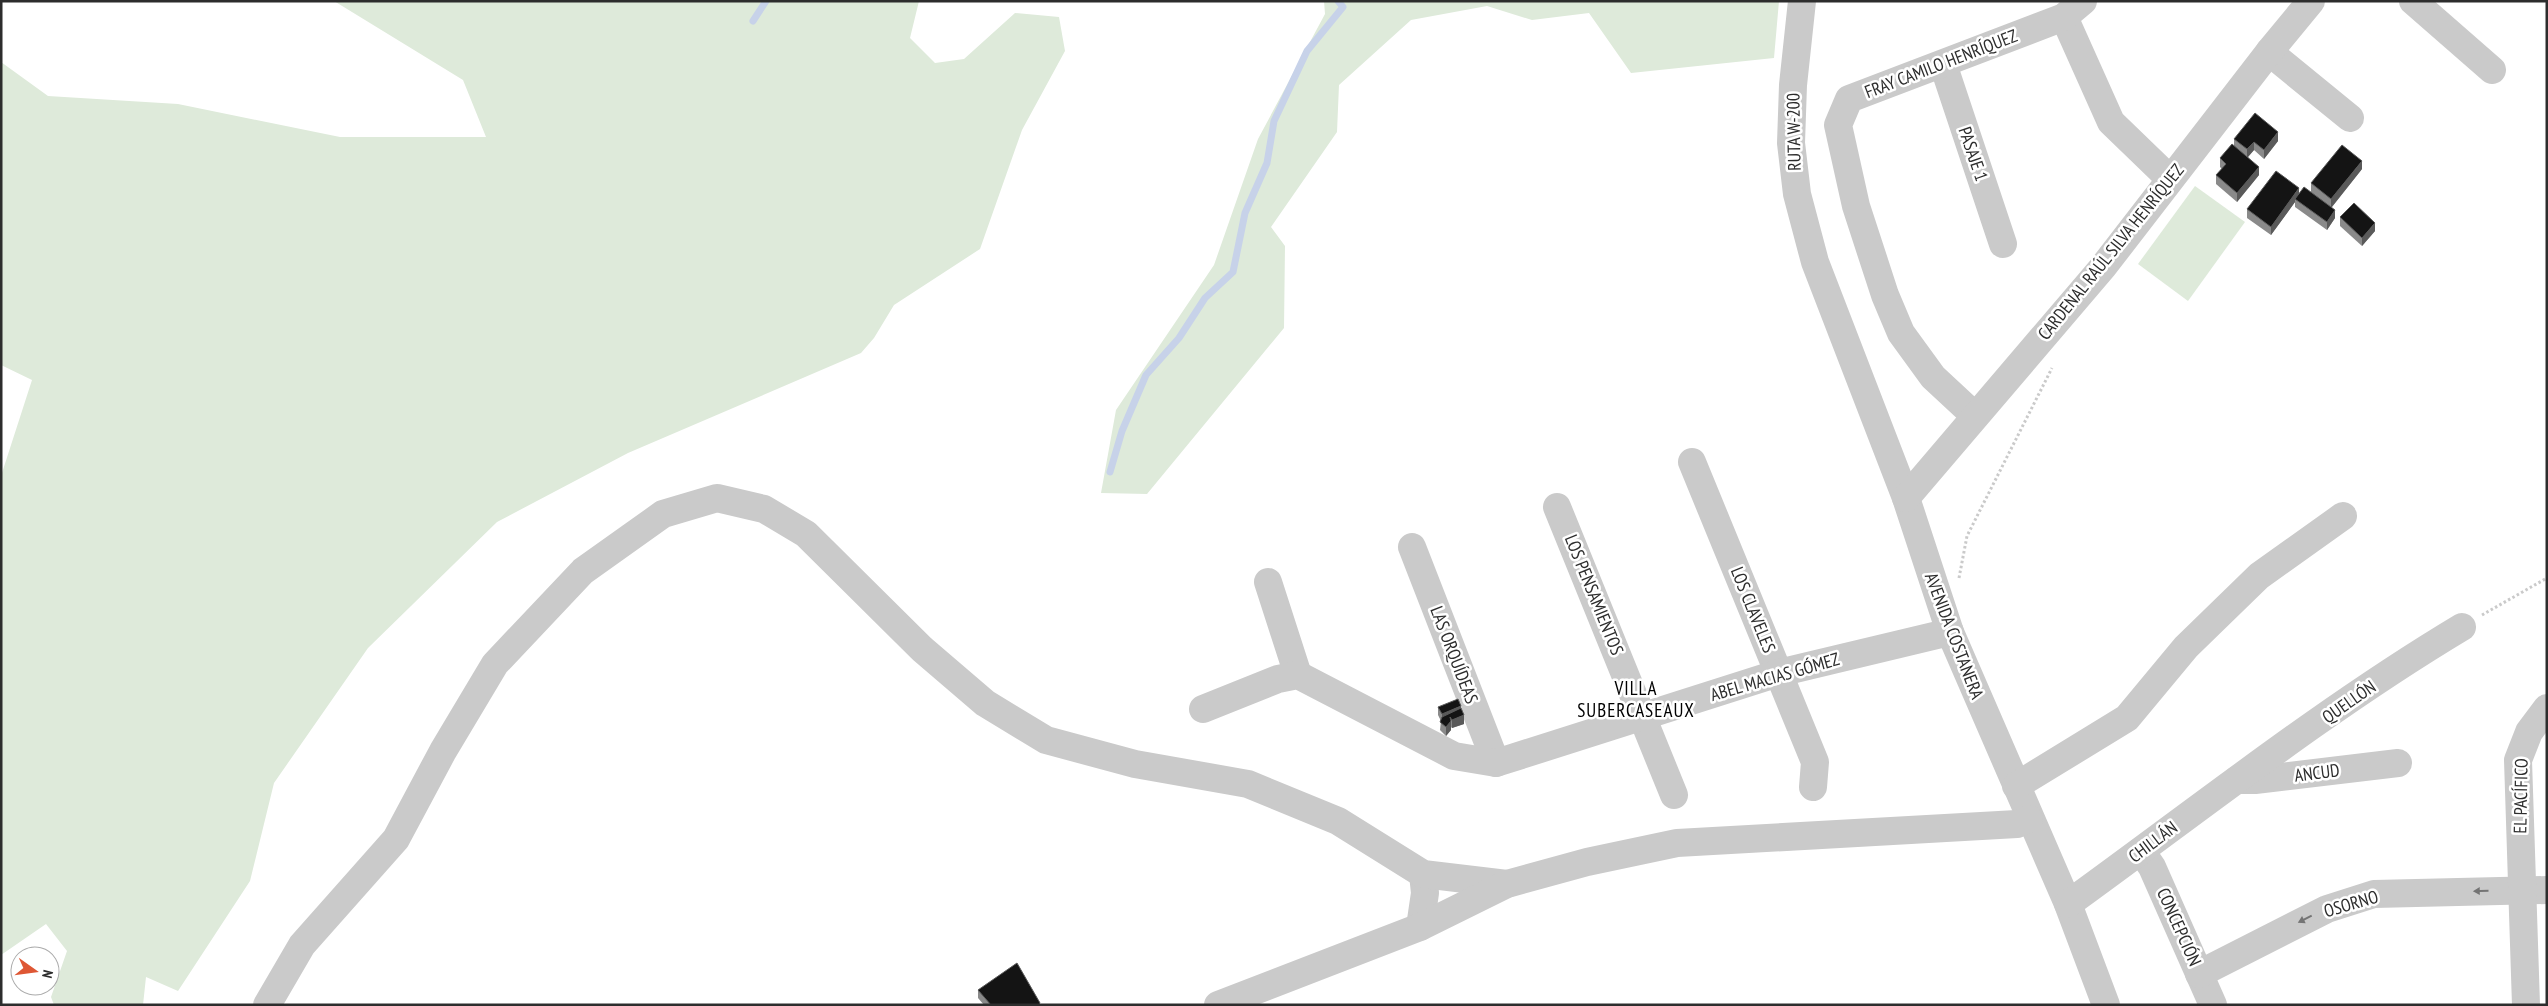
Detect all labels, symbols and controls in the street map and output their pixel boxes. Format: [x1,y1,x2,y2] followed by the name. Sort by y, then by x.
[1861,24,2020,103] street label: FRAY CAMILO HENRÍQUEZ
[1781,93,1806,171] street label: RUTA W-200
[1954,124,1993,184] street label: PASAJE 1
[2033,159,2189,344] street label: CARDENAL RAÚL SILVA HENRÍQUEZ
[1560,531,1629,659] street label: LOS PENSAMIENTOS
[1726,564,1781,656] street label: LOS CLAVELES
[1920,569,1989,703] street label: AVENIDA COSTANERA
[1425,603,1484,707] street label: LAS ORQUÍDEAS
[1708,647,1842,706] street label: ABEL MACIAS GÓMEZ
[2317,675,2380,728] street label: QUELLÓN
[1577,676,1695,722] district label: VILLA SUBERCASEAUX
[2293,758,2341,787] street label: ANCUD
[2508,758,2533,834] street label: EL PACÍFICO
[2124,816,2182,867] street label: CHILLÁN
[2152,884,2207,970] street label: CONCEPCIÓN
[2321,885,2381,922] street label: OSORNO
[2472,888,2488,896] one-way arrow
[2298,915,2313,924] one-way arrow
[10,946,60,996] north arrow
[38,968,57,980] text: N

